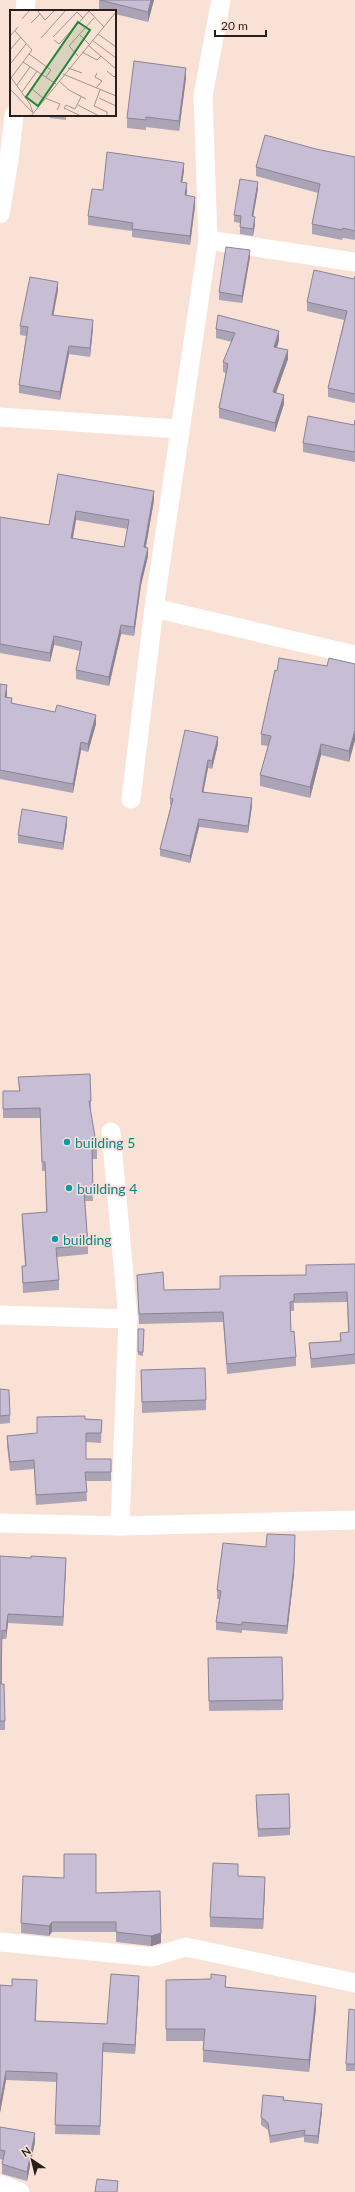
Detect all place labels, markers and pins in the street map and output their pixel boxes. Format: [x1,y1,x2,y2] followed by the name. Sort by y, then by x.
[75,1134,135,1151] place label: building 5
[62,1137,72,1147] marker: building 5
[77,1180,137,1197] place label: building 4
[64,1183,74,1193] marker: building 4
[63,1231,112,1248] place label: building
[50,1234,60,1244] marker: building

